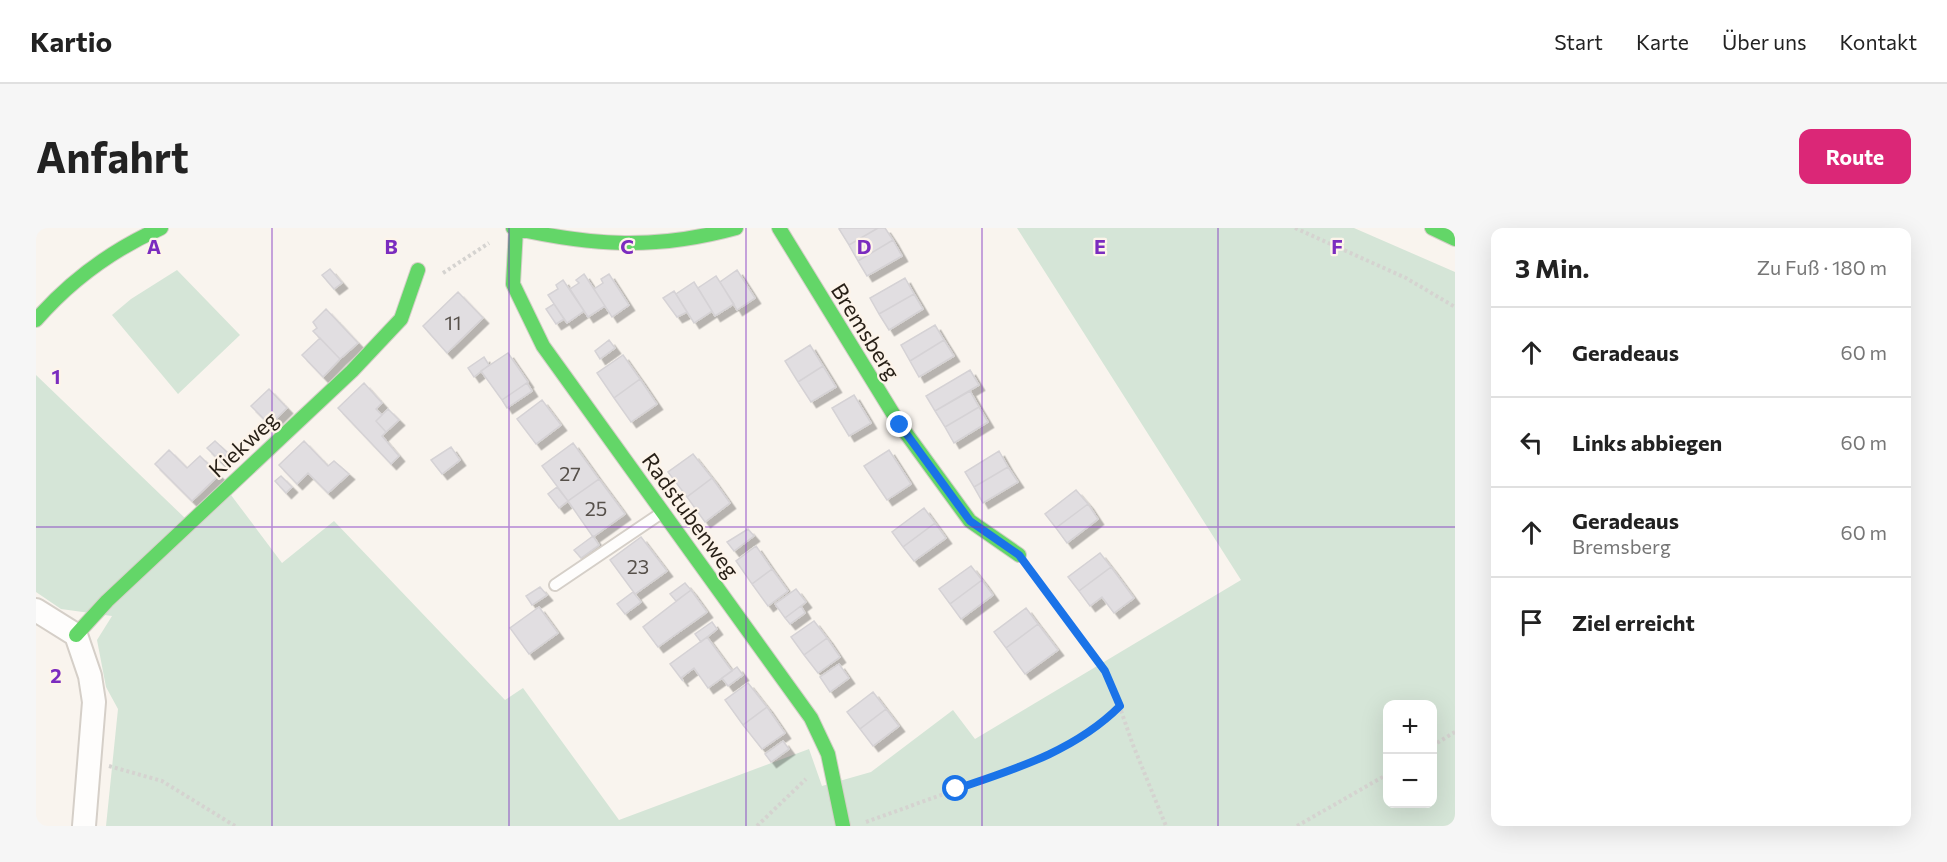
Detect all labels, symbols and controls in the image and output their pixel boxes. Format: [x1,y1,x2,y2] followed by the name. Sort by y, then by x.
[30,24,112,58] text: Kartio
[1554,29,1603,54] text: Start
[1636,29,1689,54] text: Karte
[1722,29,1806,54] text: Über uns
[1839,29,1917,54] text: Kontakt
[1799,129,1911,184] button: Route
[36,130,189,182] text: Anfahrt
[147,234,161,258] text: A
[384,234,398,258] text: B
[620,234,634,258] text: C
[857,234,871,258] text: D
[1094,234,1106,258] text: E
[1331,234,1343,258] text: F
[1515,252,1589,283] text: 3 Min.
[1757,255,1887,279] text: Zu Fuß · 180 m
[826,278,906,384] street label: Bremsberg
[444,310,462,334] house number: 11
[1515,336,1548,369] icon: ahead
[1572,339,1679,366] text: Geradeaus
[1841,340,1887,364] text: 60 m
[51,364,61,388] text: 1
[203,405,283,483] street label: Kiekweg
[886,411,912,437] route end
[1515,426,1548,459] icon: left
[1572,429,1722,456] text: Links abbiegen
[1841,430,1887,454] text: 60 m
[637,447,745,583] street label: Radstubenweg
[559,461,581,485] house number: 27
[585,496,607,520] house number: 25
[1572,507,1679,534] text: Geradeaus
[1515,516,1548,549] icon: ahead
[1841,520,1887,544] text: 60 m
[1572,534,1671,558] text: Bremsberg
[627,554,649,578] house number: 23
[1515,606,1548,639] icon: arrive
[1572,609,1695,636] text: Ziel erreicht
[50,663,62,687] text: 2
[1383,700,1437,808] map controls
[1383,700,1437,754] button: +
[1383,754,1437,808] button: −
[942,775,968,801] route start

